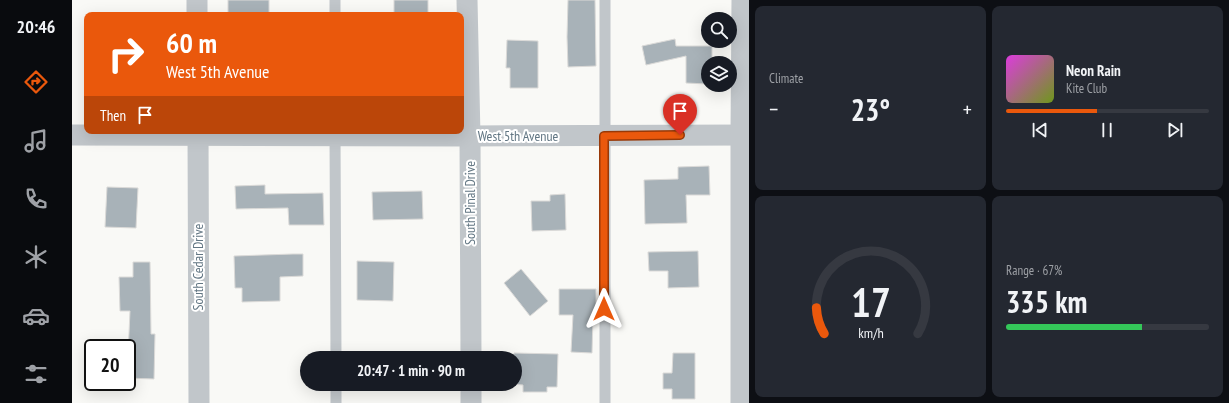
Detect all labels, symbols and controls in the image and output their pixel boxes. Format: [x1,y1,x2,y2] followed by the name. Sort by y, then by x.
[701,12,737,92] map controls
[701,12,737,48] button: search
[17,15,55,38] text: 20:46
[166,24,217,61] text: 60 m
[100,28,152,80] icon: right
[701,56,737,92] button: layers
[166,60,270,83] text: West 5th Avenue
[1066,61,1121,80] text: Neon Rain
[22,68,50,96] icon: directions
[769,70,803,87] text: Climate
[1066,80,1107,97] text: Kite Club
[851,90,890,129] text: 23°
[663,94,697,135] pin
[769,95,778,123] text: −
[963,95,972,123] text: +
[669,100,691,122] icon: arrive
[134,104,156,126] icon: arrive
[100,106,126,125] text: Then
[1029,119,1051,141] icon: previous
[1096,119,1118,141] icon: pause
[1164,119,1186,141] icon: next
[22,127,50,155] icon: music
[478,127,558,145] street label: West 5th Avenue
[461,161,479,245] street label: South Pinal Drive
[22,185,50,213] icon: phone
[189,223,207,310] street label: South Cedar Drive
[22,243,50,271] icon: climate
[1006,262,1062,279] text: Range · 67%
[851,275,890,328] text: 17
[1006,282,1087,321] text: 335 km
[583,288,625,330] position arrow
[22,302,50,330] icon: car
[858,323,883,342] text: km/h
[84,339,136,391] speed limit sign: 20
[22,360,50,388] icon: filters
[357,361,465,380] text: 20:47 · 1 min · 90 m

